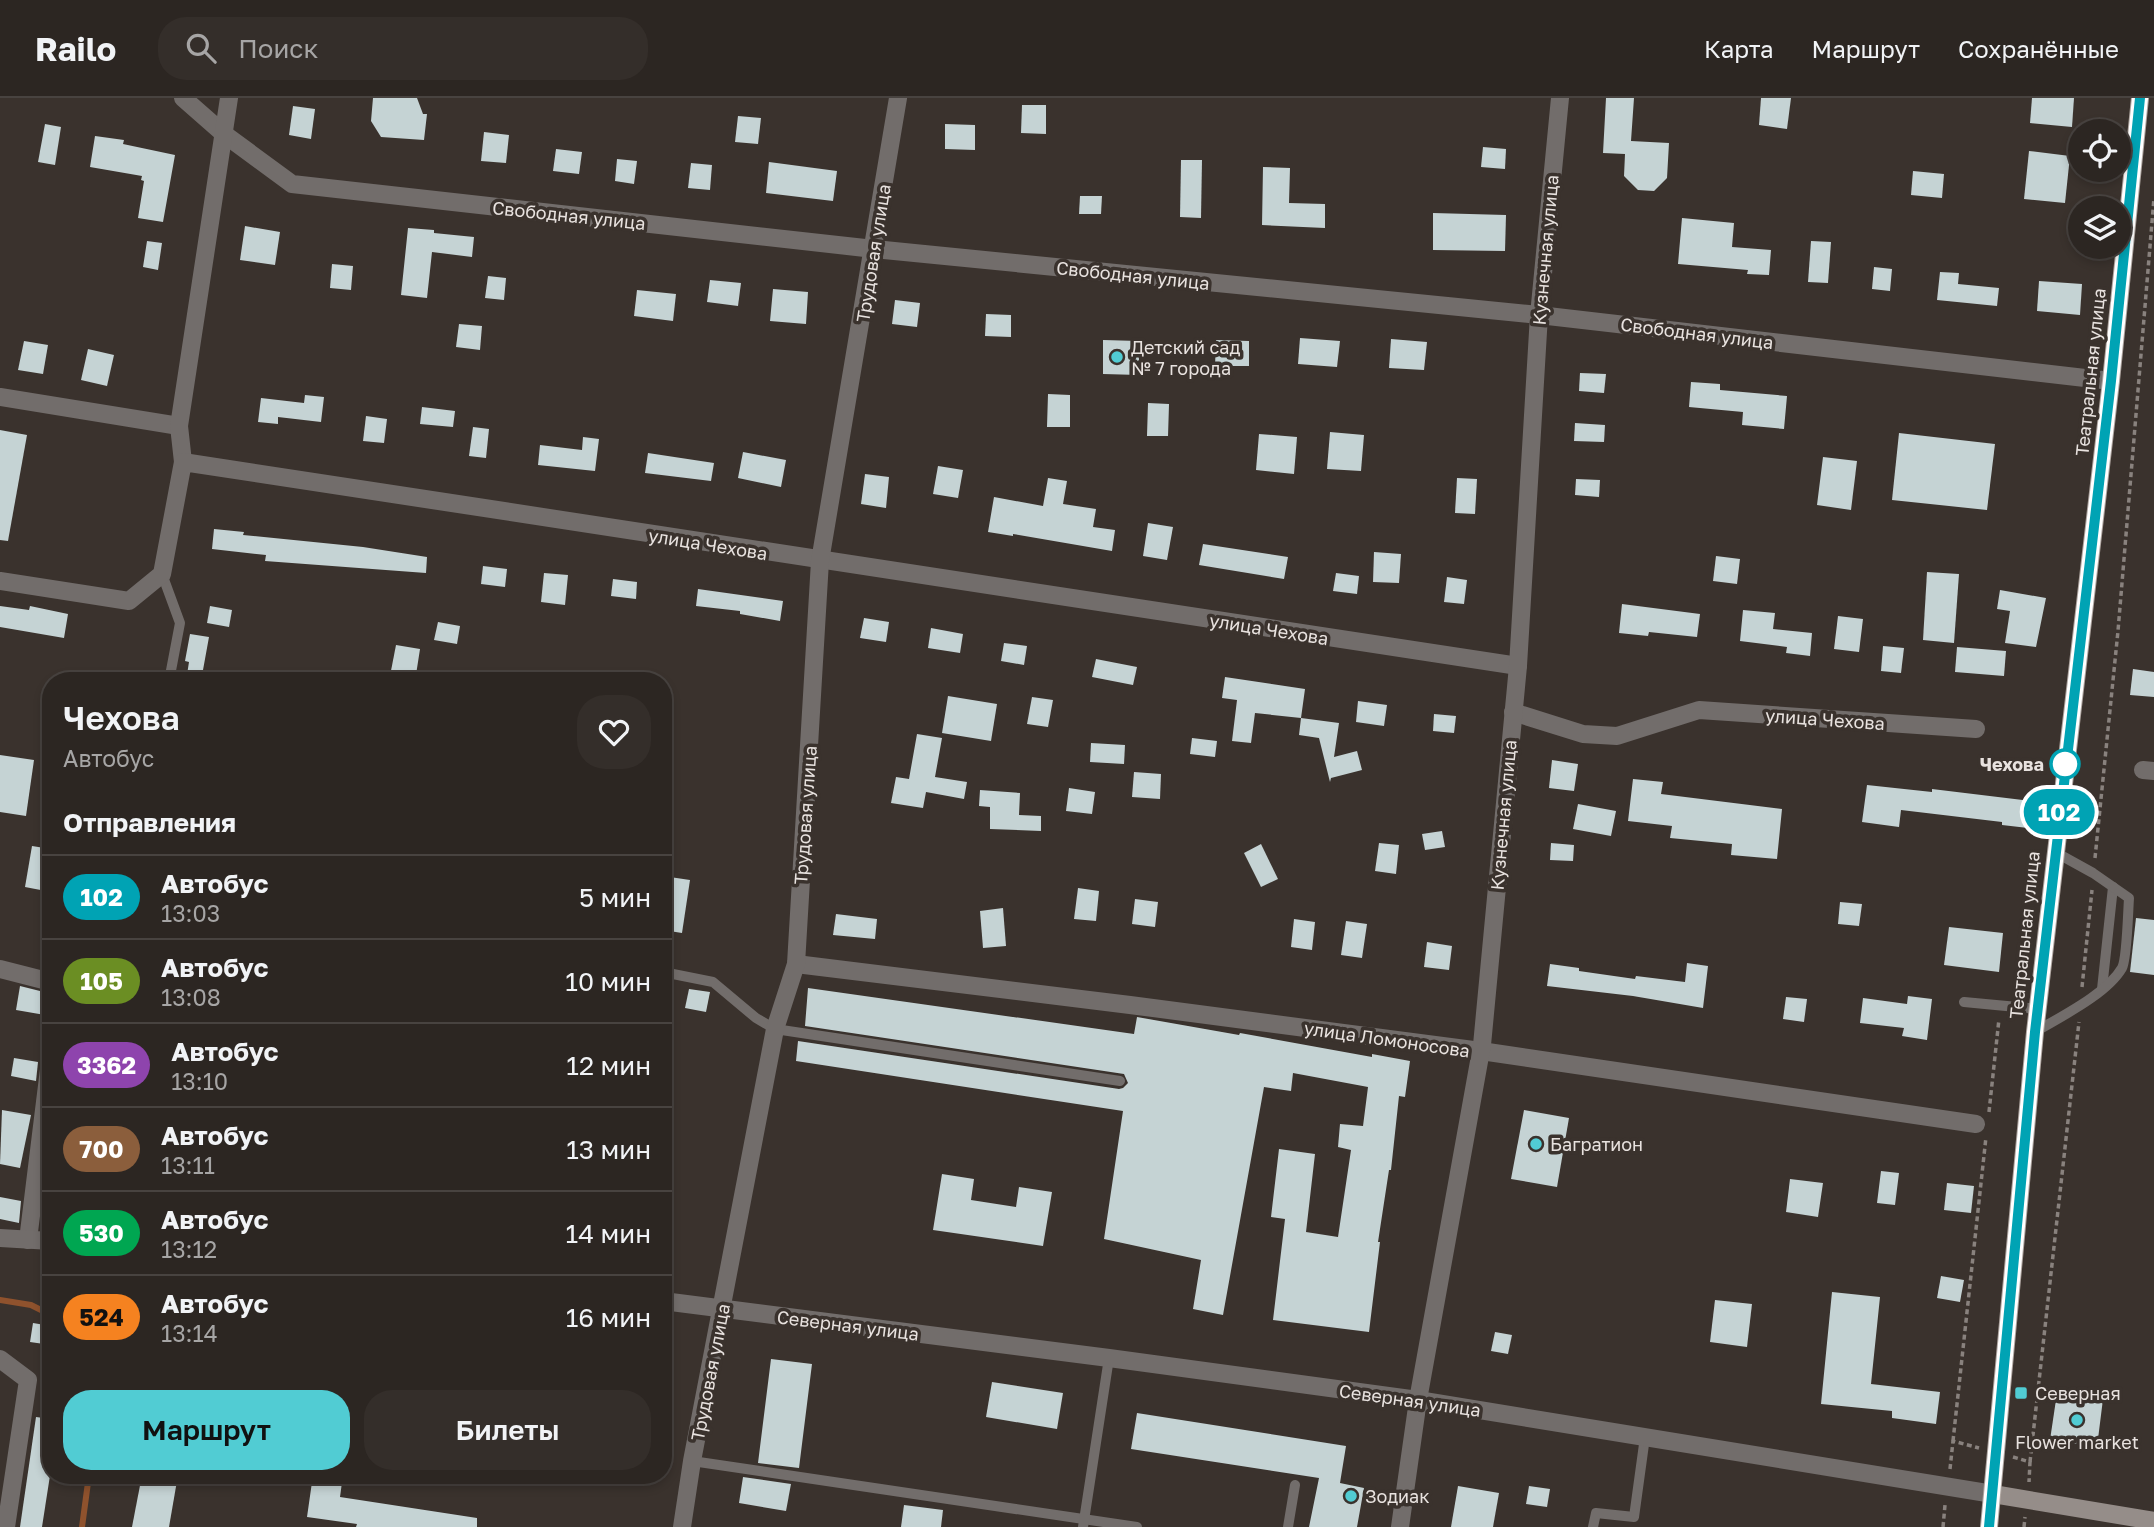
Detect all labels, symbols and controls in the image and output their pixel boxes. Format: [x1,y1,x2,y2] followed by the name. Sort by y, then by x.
[158,17,648,80] search box
[35,29,116,68] text: Railo
[182,29,220,67] icon: search
[238,33,318,64] text: Поиск
[1704,34,1774,63] text: Карта
[1812,34,1920,63] text: Маршрут
[1958,34,2119,63] text: Сохранённые
[2068,119,2131,259] map controls
[2068,119,2131,182] button: locate
[1527,174,1563,326] street label: Кузнечная улица
[851,182,895,324] street label: Трудовая улица
[491,196,647,234] street label: Свободная улица
[2068,196,2131,259] button: layers
[1055,256,1211,294] street label: Свободная улица
[2070,287,2110,457] street label: Театральная улица
[1619,313,1775,353] street label: Свободная улица
[1131,336,1240,379] place label: Детский сад № 7 города
[1109,349,1125,365] marker: Детский сад № 7 города
[647,524,769,564] street label: улица Чехова
[1208,609,1330,649] street label: улица Чехова
[577,695,651,769] button: heart
[63,698,180,737] text: Чехова
[1764,704,1886,734] street label: улица Чехова
[1485,739,1521,891] street label: Кузнечная улица
[63,744,154,772] text: Автобус
[789,745,821,885] street label: Трудовая улица
[2050,749,2080,779] marker: Чехова
[1980,753,2044,775] place label: Чехова
[2019,789,2099,835] line badge: 102
[2038,797,2080,826] text: 102
[63,807,236,838] text: Отправления
[2004,850,2044,1020] street label: Театральная улица
[161,868,268,899] text: Автобус
[80,882,123,911] text: 102
[579,882,651,913] text: 5 мин
[161,899,220,927] text: 13:03
[161,952,268,983] text: Автобус
[80,966,123,995] text: 105
[565,966,651,997] text: 10 мин
[161,983,221,1011] text: 13:08
[1303,1016,1471,1062] street label: улица Ломоносова
[171,1036,279,1067] text: Автобус
[77,1050,136,1079] text: 3362
[566,1050,651,1081] text: 12 мин
[171,1067,228,1095] text: 13:10
[161,1120,268,1151] text: Автобус
[1550,1133,1643,1155] place label: Багратион
[79,1134,124,1163] text: 700
[566,1134,651,1165] text: 13 мин
[1528,1136,1544,1152] marker: Багратион
[161,1151,215,1179] text: 13:11
[161,1204,268,1235] text: Автобус
[79,1218,124,1247] text: 530
[566,1218,651,1249] text: 14 мин
[161,1235,217,1263] text: 13:12
[161,1288,268,1319] text: Автобус
[79,1302,124,1331] text: 524
[566,1302,651,1333] text: 16 мин
[686,1302,734,1442] street label: Трудовая улица
[776,1305,920,1345] street label: Северная улица
[161,1319,218,1347] text: 13:14
[1338,1379,1482,1421] street label: Северная улица
[2035,1382,2121,1404] place label: Северная
[2013,1385,2029,1401] marker: Северная
[63,1390,350,1470] button: Маршрут
[364,1390,651,1470] button: Билеты
[2069,1412,2085,1428] marker: Flower market
[2015,1431,2139,1453] place label: Flower market
[1365,1485,1430,1507] place label: Зодиак
[1343,1488,1359,1504] marker: Зодиак

